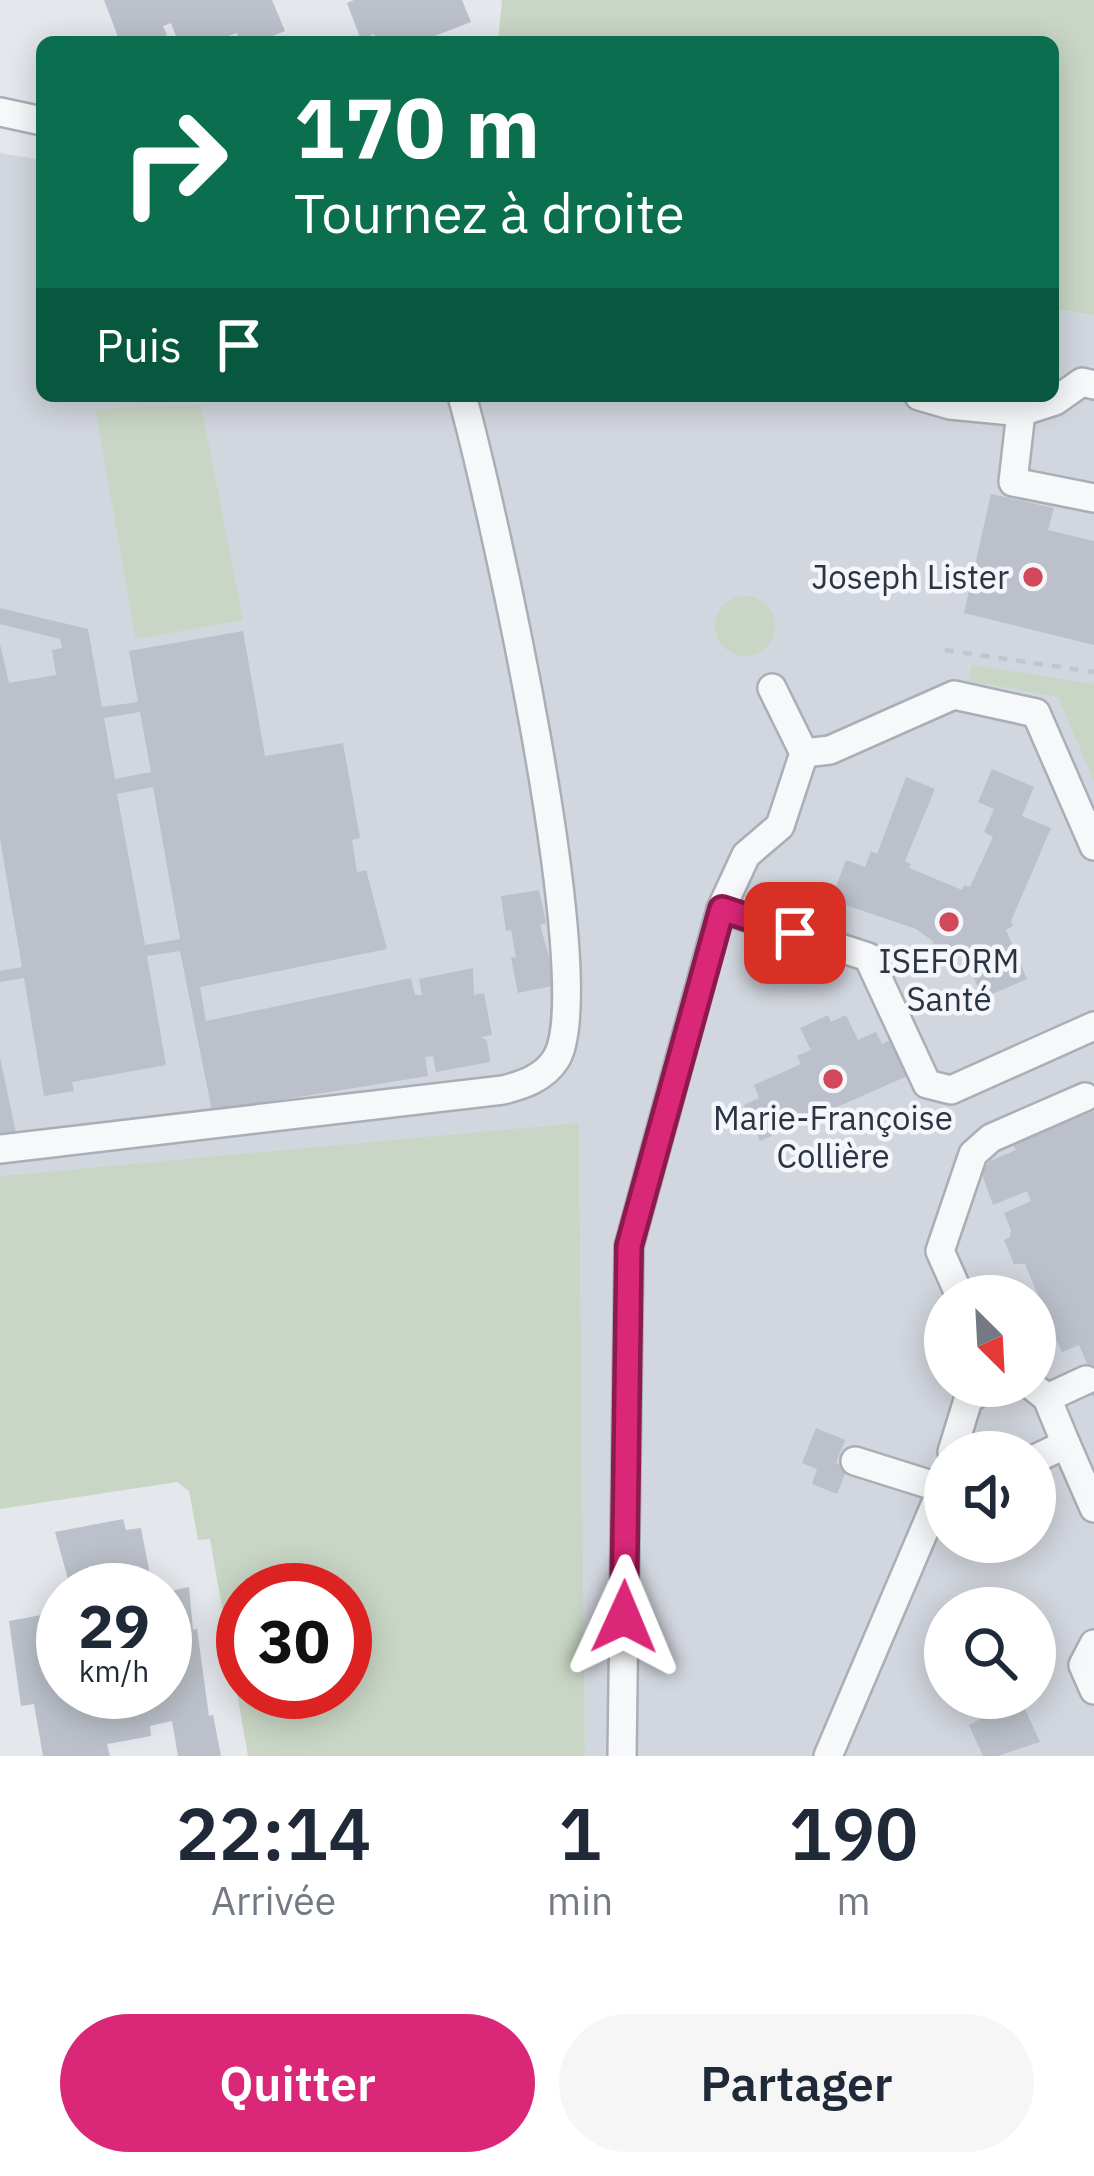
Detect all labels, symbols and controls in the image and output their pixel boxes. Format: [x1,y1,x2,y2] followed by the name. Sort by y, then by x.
[294,72,540,181] text: 170 m
[96,84,252,240] icon: right
[294,178,685,248] text: Tournez à droite
[206,312,272,378] icon: arrive
[96,316,182,374] text: Puis
[812,555,1009,598] place label: Joseph Lister
[1020,564,1046,590] marker: Joseph Lister
[744,882,846,984] pin
[762,900,828,966] icon: arrive
[936,909,962,935] marker: ISEFORM Santé
[879,939,1019,1020] place label: ISEFORM Santé
[820,1066,846,1092] marker: Marie-Françoise Collière
[713,1096,953,1177] place label: Marie-Françoise Collière
[924,1275,1056,1407] north arrow
[924,1275,1056,1719] map controls
[924,1431,1056,1563] button: sound
[561,1554,687,1680] position arrow
[216,1563,372,1719] speed limit sign: 30
[78,1586,150,1665] text: 29
[924,1587,1056,1719] button: search
[79,1651,149,1690] text: km/h
[176,1786,371,1880] text: 22:14
[558,1786,602,1880] text: 1
[789,1786,918,1880] text: 190
[211,1875,336,1926] text: Arrivée
[547,1875,613,1926] text: min
[836,1875,871,1926] text: m
[60,2014,535,2152] button: Quitter
[559,2014,1034,2152] button: Partager

